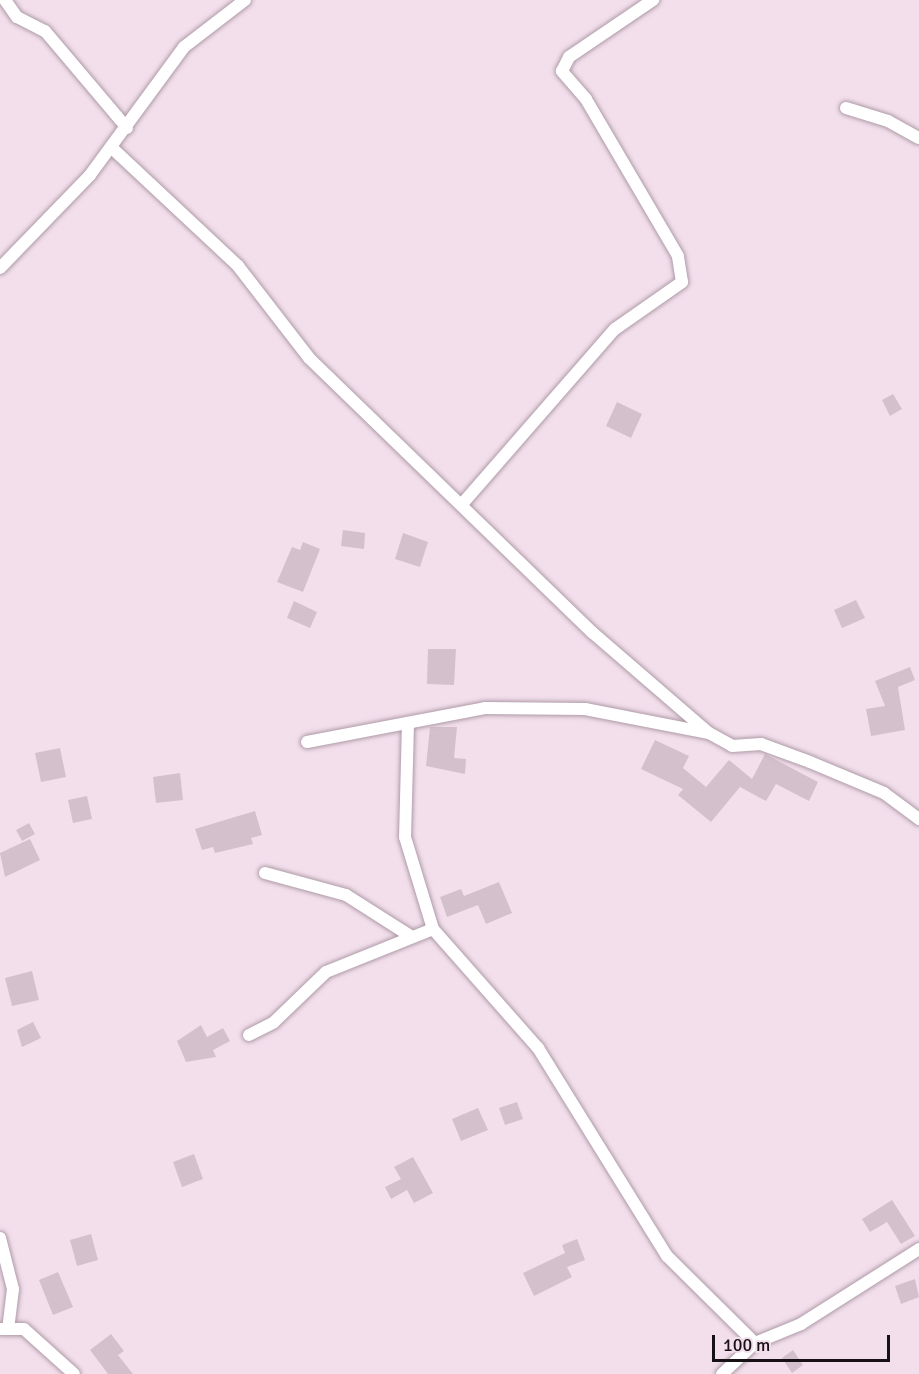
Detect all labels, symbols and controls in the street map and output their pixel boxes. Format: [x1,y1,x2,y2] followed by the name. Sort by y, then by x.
[715,1323,894,1361] scale bar
[723,1334,770,1356] text: 100 m

